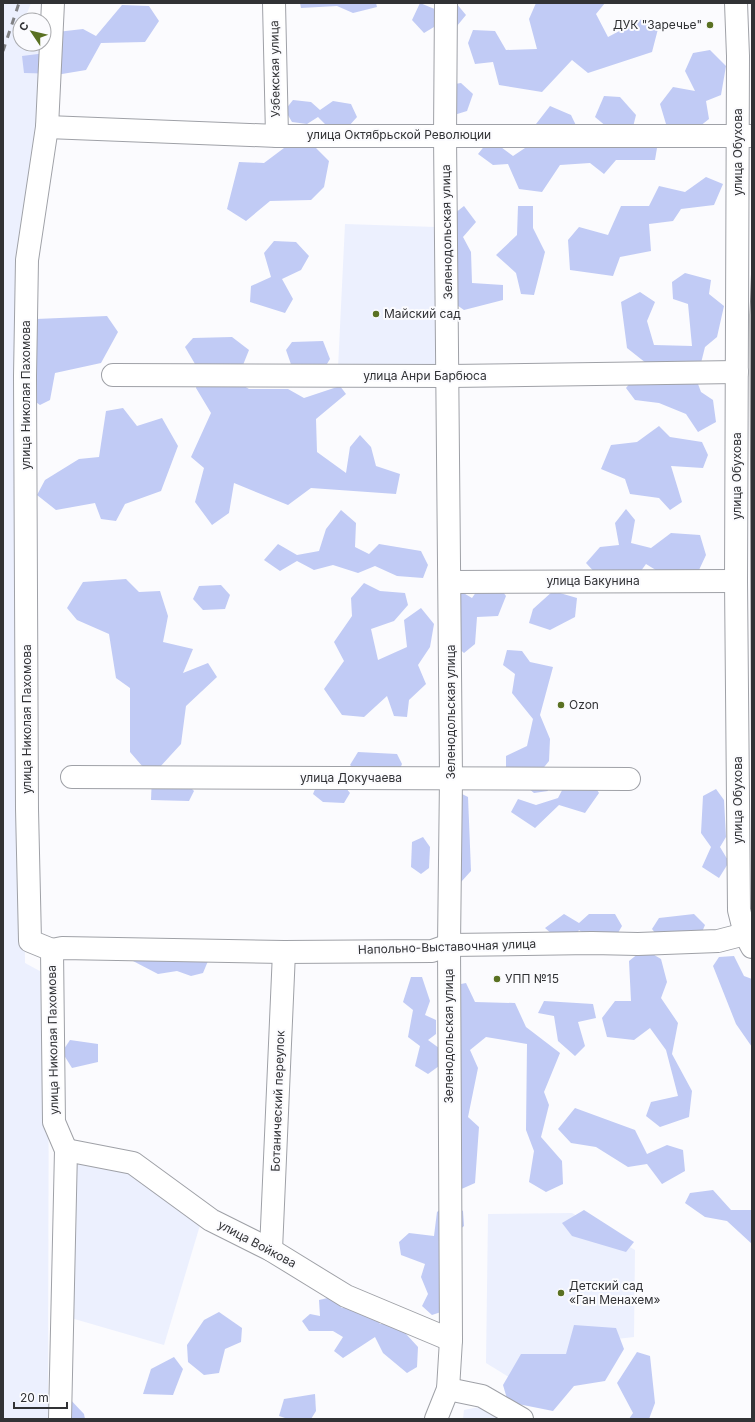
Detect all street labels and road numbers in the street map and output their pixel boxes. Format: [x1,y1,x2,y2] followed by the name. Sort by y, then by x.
[266,20,283,118] street label: Узбекская улица
[730,108,745,196] street label: улица Обухова
[307,127,491,142] street label: улица Октябрьской Революции
[438,164,455,300] street label: Зеленодольская улица
[18,320,33,470] street label: улица Николая Пахомова
[363,368,487,383] street label: улица Анри Барбюса
[729,432,744,520] street label: улица Обухова
[546,573,640,588] street label: улица Бакунина
[19,644,34,794] street label: улица Николая Пахомова
[443,644,458,780] street label: Зеленодольская улица
[730,756,745,844] street label: улица Обухова
[300,770,402,785] street label: улица Докучаева
[358,936,536,957] street label: Напольно-Выставочная улица
[44,965,61,1115] street label: улица Николая Пахомова
[441,968,456,1104] street label: Зеленодольская улица
[268,1030,287,1172] street label: Ботанический переулок
[215,1217,299,1271] street label: улица Войкова

